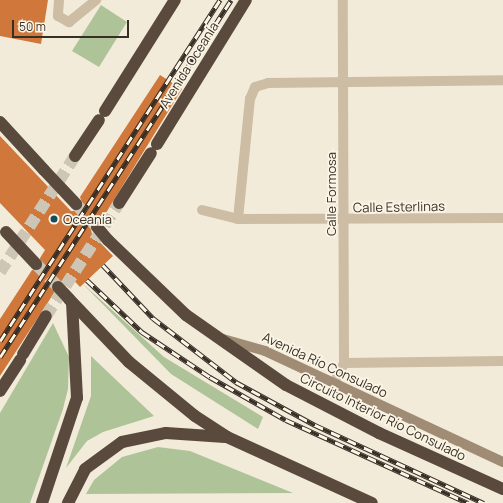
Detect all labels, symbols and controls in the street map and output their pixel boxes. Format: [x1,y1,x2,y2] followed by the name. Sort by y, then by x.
[14,12,131,38] scale bar
[19,18,46,35] text: 50 m
[156,19,222,111] street label: Avenida Oceanía
[323,152,339,236] street label: Calle Formosa
[353,198,445,216] street label: Calle Esterlinas
[63,211,112,227] place label: Oceanía
[48,213,60,225] marker: Oceanía
[260,329,390,401] street label: Avenida Río Consulado
[298,370,468,464] street label: Circuito Interior Río Consulado

